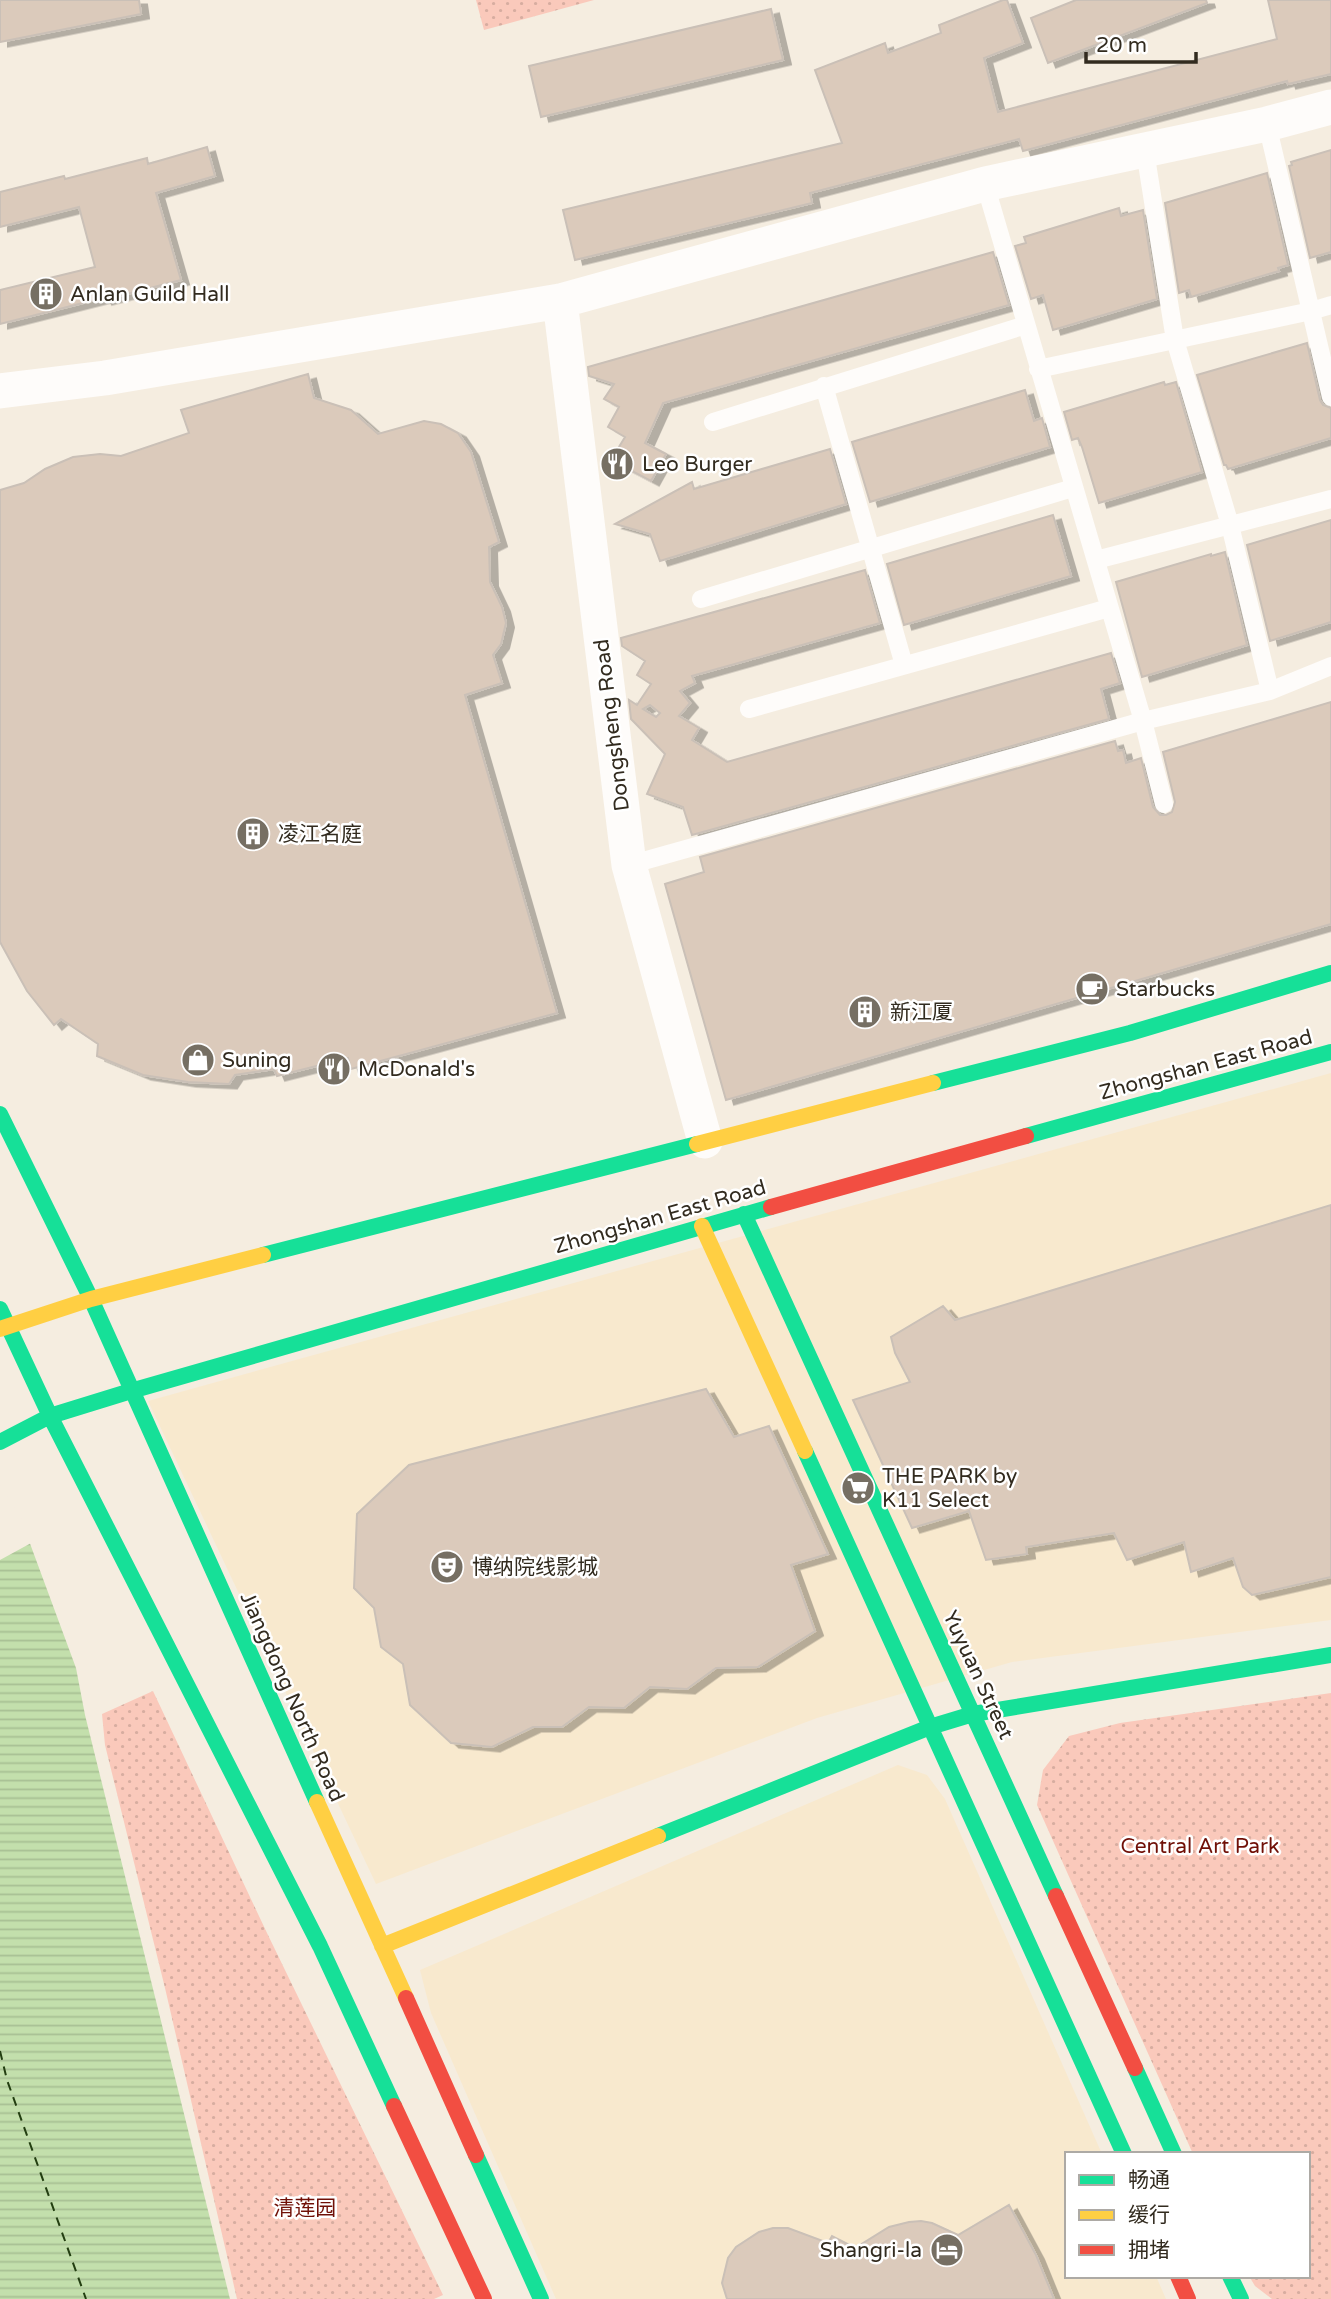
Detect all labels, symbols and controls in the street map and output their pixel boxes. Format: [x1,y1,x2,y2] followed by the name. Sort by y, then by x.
[1086,21,1196,65] scale bar
[1096,33,1147,58] text: 20 m
[27,275,65,313] building icon: Anlan Guild Hall
[70,282,230,307] place label: Anlan Guild Hall
[598,445,636,483] restaurant icon: Leo Burger
[642,452,752,477] place label: Leo Burger
[589,638,635,812] street label: Dongsheng Road
[234,815,272,853] building icon: 凌江名庭
[278,822,362,847] place label: 凌江名庭
[1073,970,1111,1008] cafe icon: Starbucks
[1116,977,1215,1002] place label: Starbucks
[846,993,884,1031] building icon: 新江厦
[890,1000,953,1025] place label: 新江厦
[1097,1025,1315,1105] street label: Zhongshan East Road
[179,1041,217,1079] shop icon: Suning
[222,1048,292,1073] place label: Suning
[315,1050,353,1088] restaurant icon: McDonald's
[358,1057,475,1082] place label: McDonald's
[551,1175,769,1259] street label: Zhongshan East Road
[882,1464,1017,1513] place label: THE PARK by K11 Select
[839,1469,877,1507] supermarket icon: THE PARK by K11 Select
[428,1548,466,1586] theatre icon: 博纳院线影城
[472,1555,598,1580] place label: 博纳院线影城
[234,1588,350,1806] street label: Jiangdong North Road
[937,1607,1019,1743] street label: Yuyuan Street
[1120,1834,1280,1859] park label: Central Art Park
[1065,2152,1310,2278] legend
[1128,2168,1170,2193] text: 畅通
[274,2196,337,2221] park label: 清莲园
[1128,2203,1170,2228] text: 缓行
[928,2231,966,2269] hotel icon: Shangri-la
[820,2238,922,2263] place label: Shangri-la
[1128,2238,1170,2263] text: 拥堵

